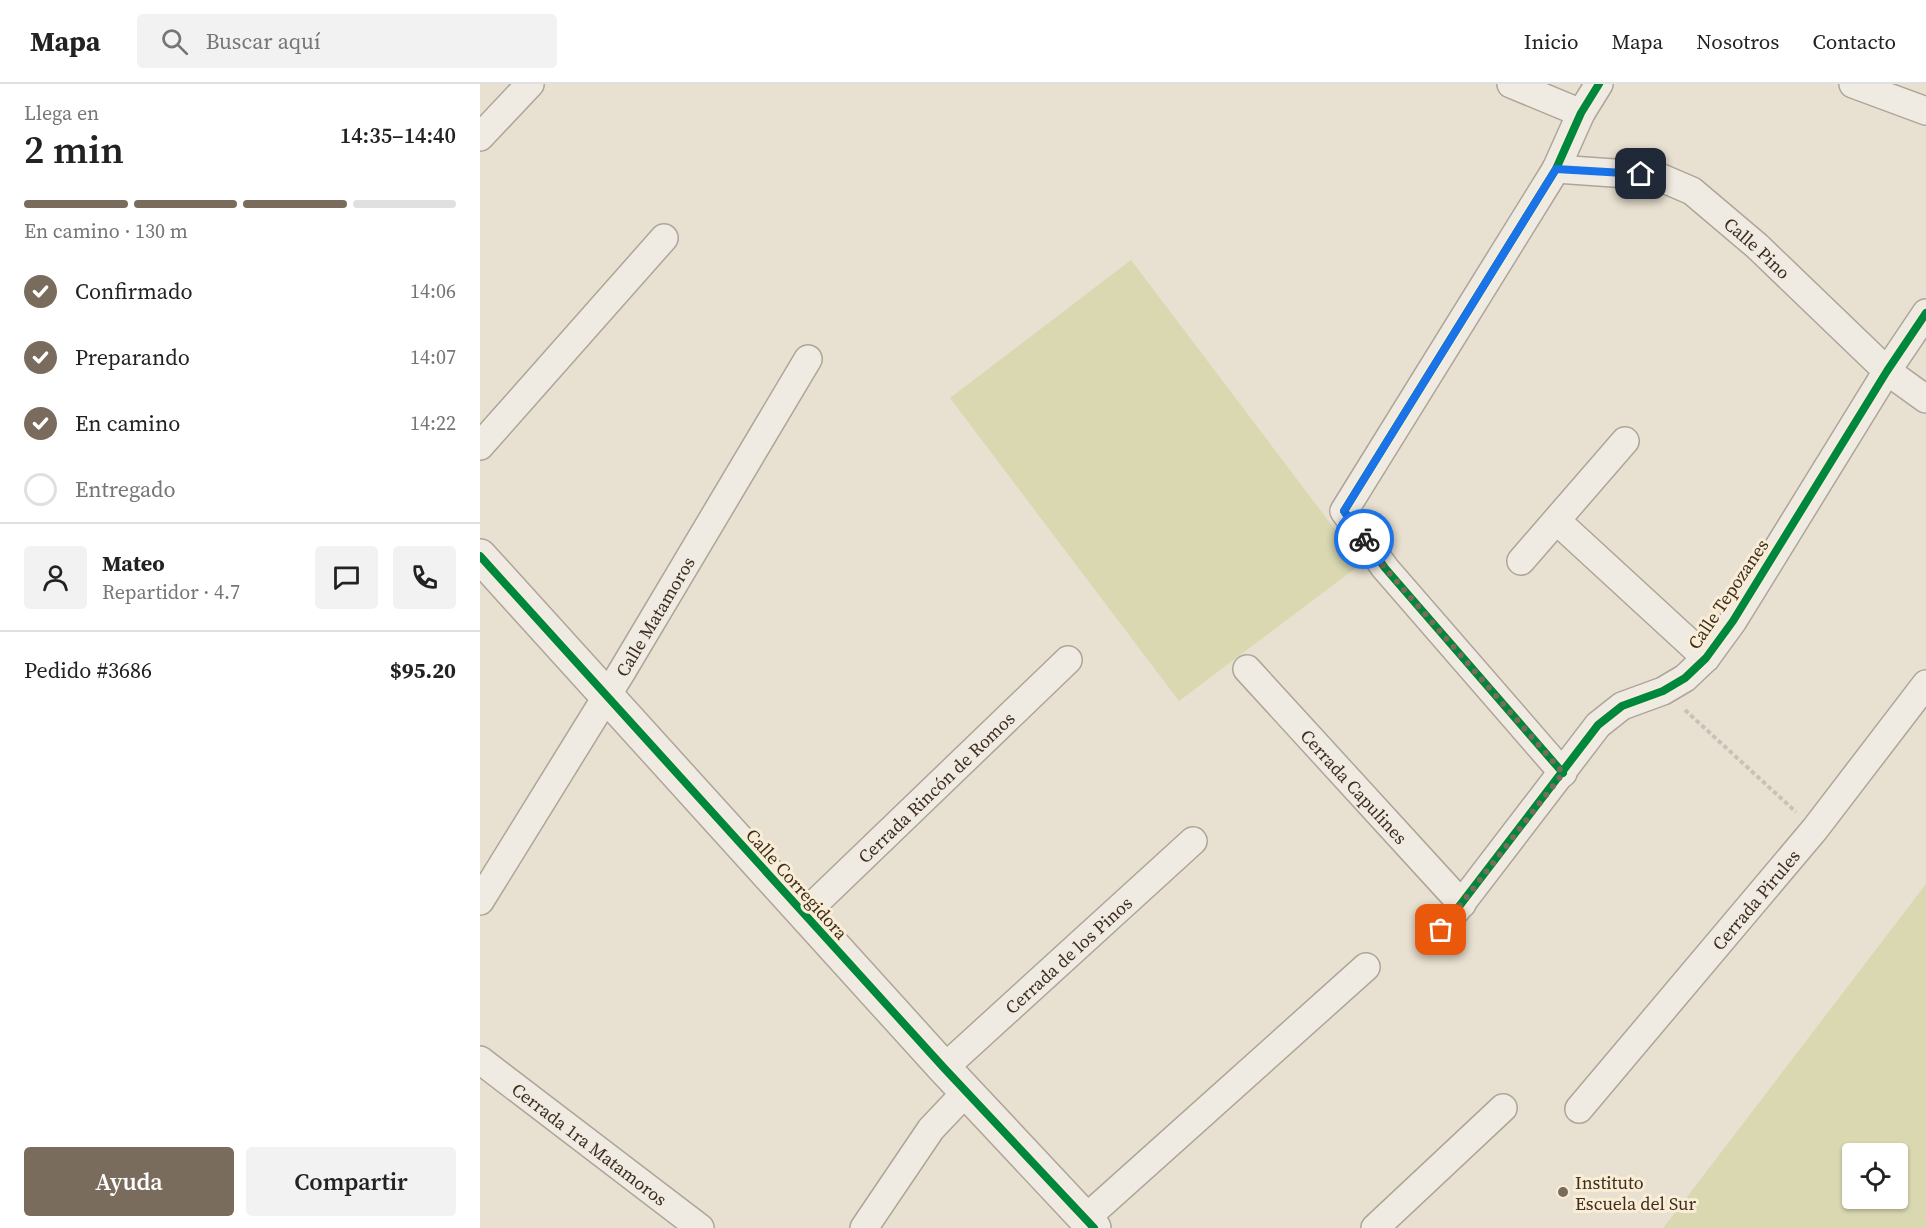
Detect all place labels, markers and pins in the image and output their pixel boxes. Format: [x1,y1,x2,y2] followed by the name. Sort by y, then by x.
[1615,148,1666,199] pin
[1415,904,1466,955] pin
[1575,1170,1697,1216] place label: Instituto Escuela del Sur
[1556,1185,1570,1199] marker: Instituto Escuela del Sur

